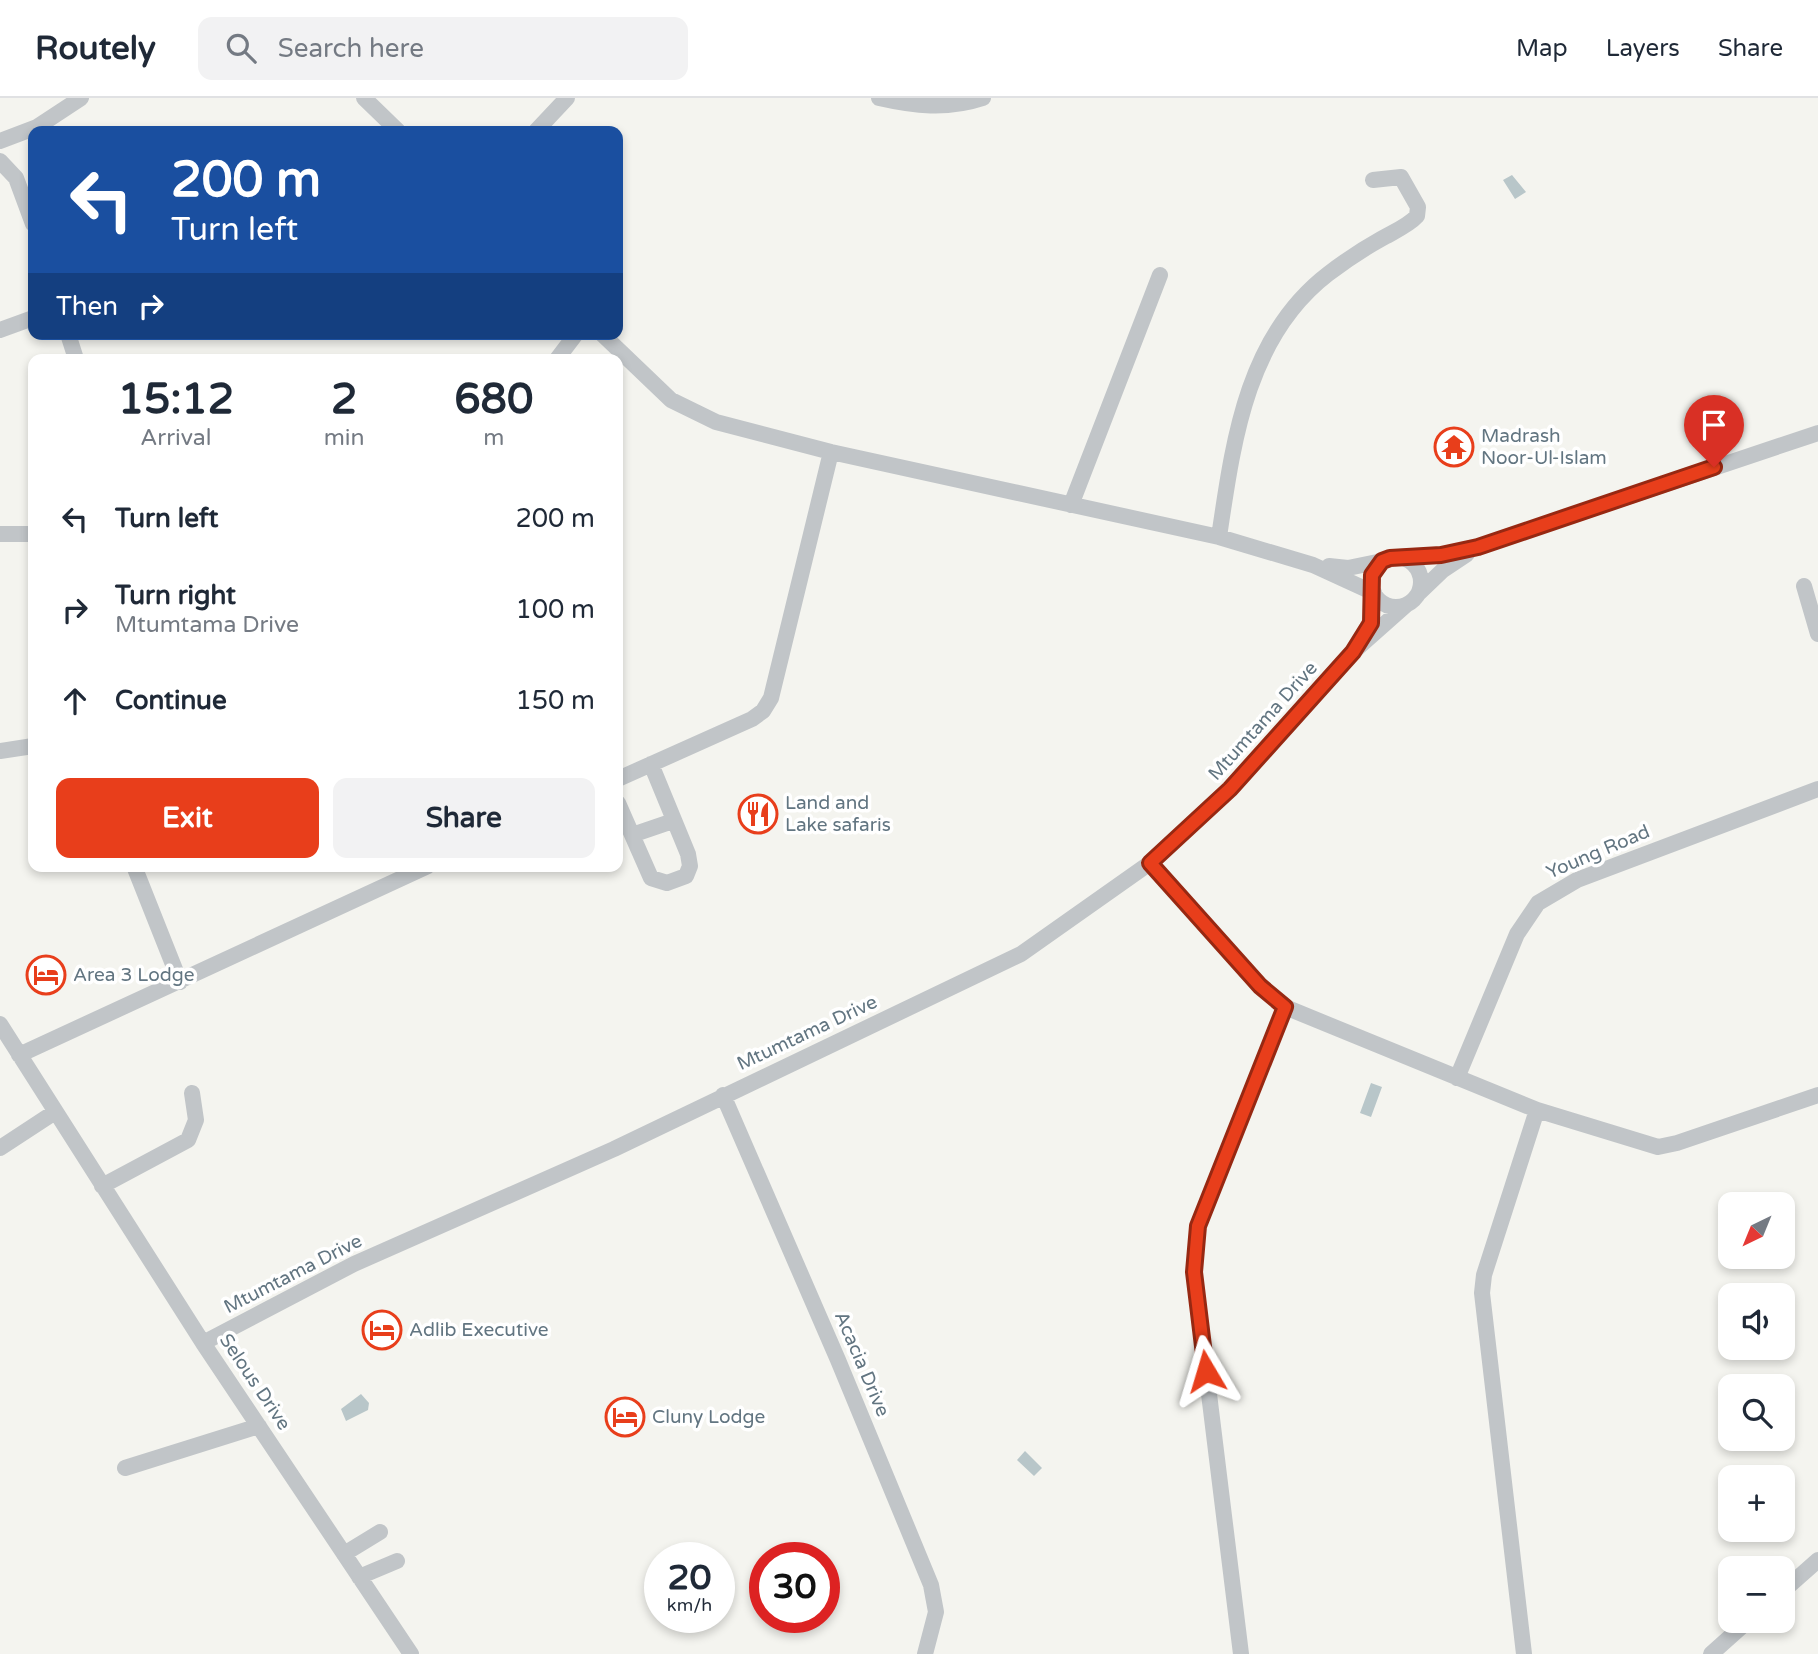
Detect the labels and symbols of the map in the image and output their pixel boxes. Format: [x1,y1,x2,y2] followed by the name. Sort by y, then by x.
[1684,395,1744,467] pin
[1481,425,1607,469] place label: Madrash Noor-Ul-Islam
[1433,426,1475,468] temple icon: Madrash Noor-Ul-Islam
[1204,657,1322,785] street label: Mtumtama Drive
[785,792,891,836] place label: Land and Lake safaris
[737,793,779,835] restaurant icon: Land and Lake safaris
[1543,820,1653,884] street label: Young Road
[25,954,67,996] hotel icon: Area 3 Lodge
[73,964,195,986] place label: Area 3 Lodge
[733,991,881,1075] street label: Mtumtama Drive
[1718,1192,1796,1269] north arrow
[220,1230,366,1318] street label: Mtumtama Drive
[830,1308,894,1420] street label: Acacia Drive
[361,1309,403,1351] hotel icon: Adlib Executive
[409,1319,549,1341] place label: Adlib Executive
[215,1330,295,1434] street label: Selous Drive
[1169,1334,1243,1408] position arrow
[604,1396,646,1438] hotel icon: Cluny Lodge
[652,1406,765,1428] place label: Cluny Lodge
[749,1542,840,1633] speed limit sign: 30

